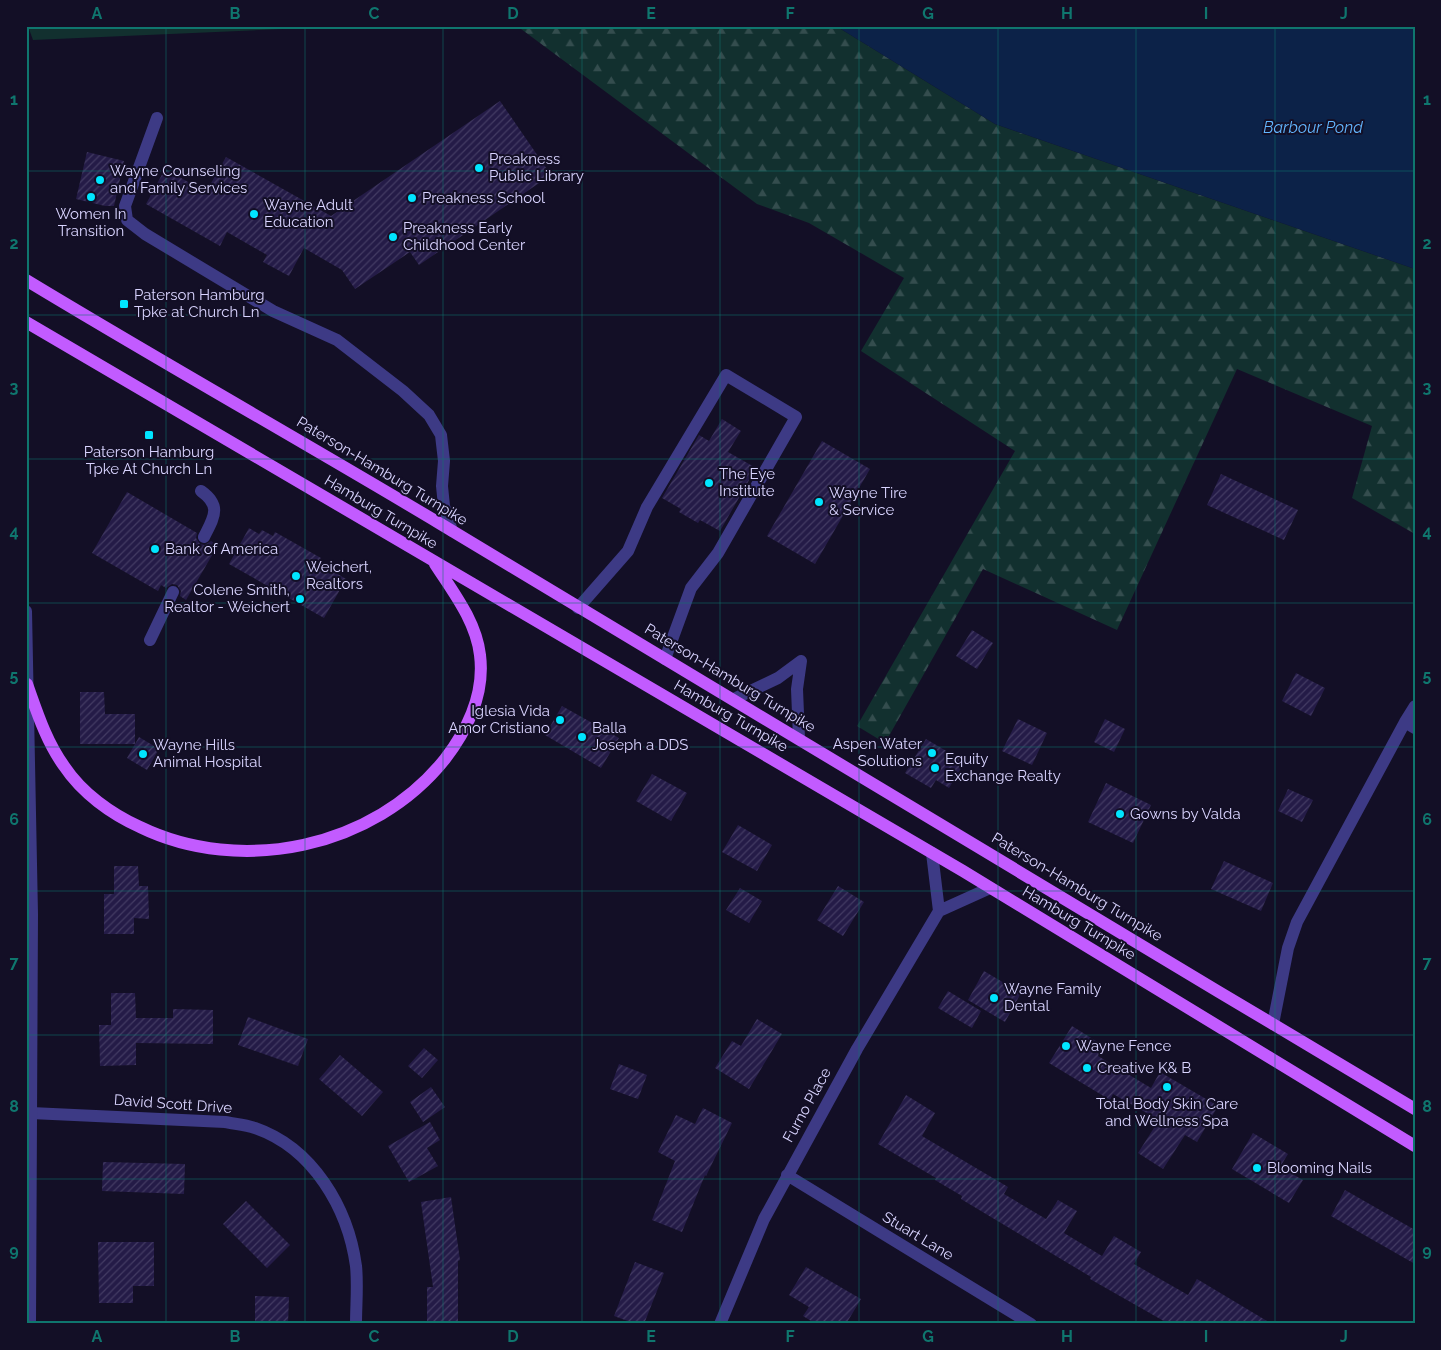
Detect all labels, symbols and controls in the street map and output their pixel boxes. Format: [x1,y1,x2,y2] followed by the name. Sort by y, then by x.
[92,4,103,23] text: A
[230,4,241,23] text: B
[369,4,380,23] text: C
[507,4,519,23] text: D
[646,4,656,23] text: E
[785,4,795,23] text: F
[922,4,934,23] text: G
[1061,4,1073,23] text: H
[1204,4,1208,23] text: I
[1340,4,1348,23] text: J
[10,90,18,109] text: 1
[1423,90,1431,109] text: 1
[1263,118,1363,137] water label: Barbour Pond
[489,150,584,185] place label: Preakness Public Library
[110,162,247,197] place label: Wayne Counseling and Family Services
[473,162,485,174] marker: Preakness Public Library
[94,174,106,186] marker: Wayne Counseling and Family Services
[422,189,546,207] place label: Preakness School
[85,191,97,203] marker: Women In Transition
[406,192,418,204] marker: Preakness School
[264,196,353,231] place label: Wayne Adult Education
[55,205,127,240] place label: Women In Transition
[248,208,260,220] marker: Wayne Adult Education
[403,219,526,254] place label: Preakness Early Childhood Center
[387,231,399,243] marker: Preakness Early Childhood Center
[9,234,19,253] text: 2
[1422,234,1432,253] text: 2
[134,286,265,321] place label: Paterson Hamburg Tpke at Church Ln
[118,298,130,310] marker: Paterson Hamburg Tpke at Church Ln
[10,378,19,397] text: 3
[1423,378,1432,397] text: 3
[293,413,471,529] street label: Paterson-Hamburg Turnpike
[143,429,155,441] marker: Paterson Hamburg Tpke At Church Ln
[84,443,214,478] place label: Paterson Hamburg Tpke At Church Ln
[719,465,775,500] place label: The Eye Institute
[321,471,441,553] street label: Hamburg Turnpike
[703,477,715,489] marker: The Eye Institute
[829,484,907,519] place label: Wayne Tire & Service
[813,496,825,508] marker: Wayne Tire & Service
[9,522,19,541] text: 4
[1422,522,1432,541] text: 4
[165,540,278,558] place label: Bank of America
[149,543,161,555] marker: Bank of America
[306,558,372,593] place label: Weichert, Realtors
[290,570,302,582] marker: Weichert, Realtors
[164,581,290,616] place label: Colene Smith, Realtor - Weichert
[294,593,306,605] marker: Colene Smith, Realtor - Weichert
[641,620,819,736] street label: Paterson-Hamburg Turnpike
[10,666,19,685] text: 5
[1423,666,1432,685] text: 5
[671,676,791,756] street label: Hamburg Turnpike
[448,702,550,737] place label: Iglesia Vida Amor Cristiano
[554,714,566,726] marker: Iglesia Vida Amor Cristiano
[592,719,688,754] place label: Balla Joseph a DDS
[576,731,588,743] marker: Balla Joseph a DDS
[833,735,923,770] place label: Aspen Water Solutions
[153,736,262,771] place label: Wayne Hills Animal Hospital
[926,747,938,759] marker: Aspen Water Solutions
[137,748,149,760] marker: Wayne Hills Animal Hospital
[945,750,1061,785] place label: Equity Exchange Realty
[929,762,941,774] marker: Equity Exchange Realty
[1130,805,1241,823] place label: Gowns by Valda
[1114,808,1126,820] marker: Gowns by Valda
[9,810,19,829] text: 6
[1422,810,1432,829] text: 6
[988,829,1166,945] street label: Paterson-Hamburg Turnpike
[1019,882,1139,964] street label: Hamburg Turnpike
[10,953,19,972] text: 7
[1423,953,1432,972] text: 7
[1004,980,1101,1015] place label: Wayne Family Dental
[988,992,1000,1004] marker: Wayne Family Dental
[1076,1037,1171,1055] place label: Wayne Fence
[1060,1040,1072,1052] marker: Wayne Fence
[1097,1059,1191,1077] place label: Creative K& B
[1081,1062,1093,1074] marker: Creative K& B
[779,1064,835,1145] street label: Furno Place
[1161,1081,1173,1093] marker: Total Body Skin Care and Wellness Spa
[113,1091,233,1117] street label: David Scott Drive
[1096,1095,1238,1130] place label: Total Body Skin Care and Wellness Spa
[9,1097,19,1116] text: 8
[1422,1097,1432,1116] text: 8
[1267,1159,1372,1177] place label: Blooming Nails
[1251,1162,1263,1174] marker: Blooming Nails
[879,1208,957,1264] street label: Stuart Lane
[9,1241,19,1260] text: 9
[1422,1241,1432,1260] text: 9
[92,1327,103,1346] text: A
[230,1327,241,1346] text: B
[369,1327,380,1346] text: C
[507,1327,519,1346] text: D
[646,1327,656,1346] text: E
[785,1327,795,1346] text: F
[922,1327,934,1346] text: G
[1061,1327,1073,1346] text: H
[1204,1327,1208,1346] text: I
[1340,1327,1348,1346] text: J

